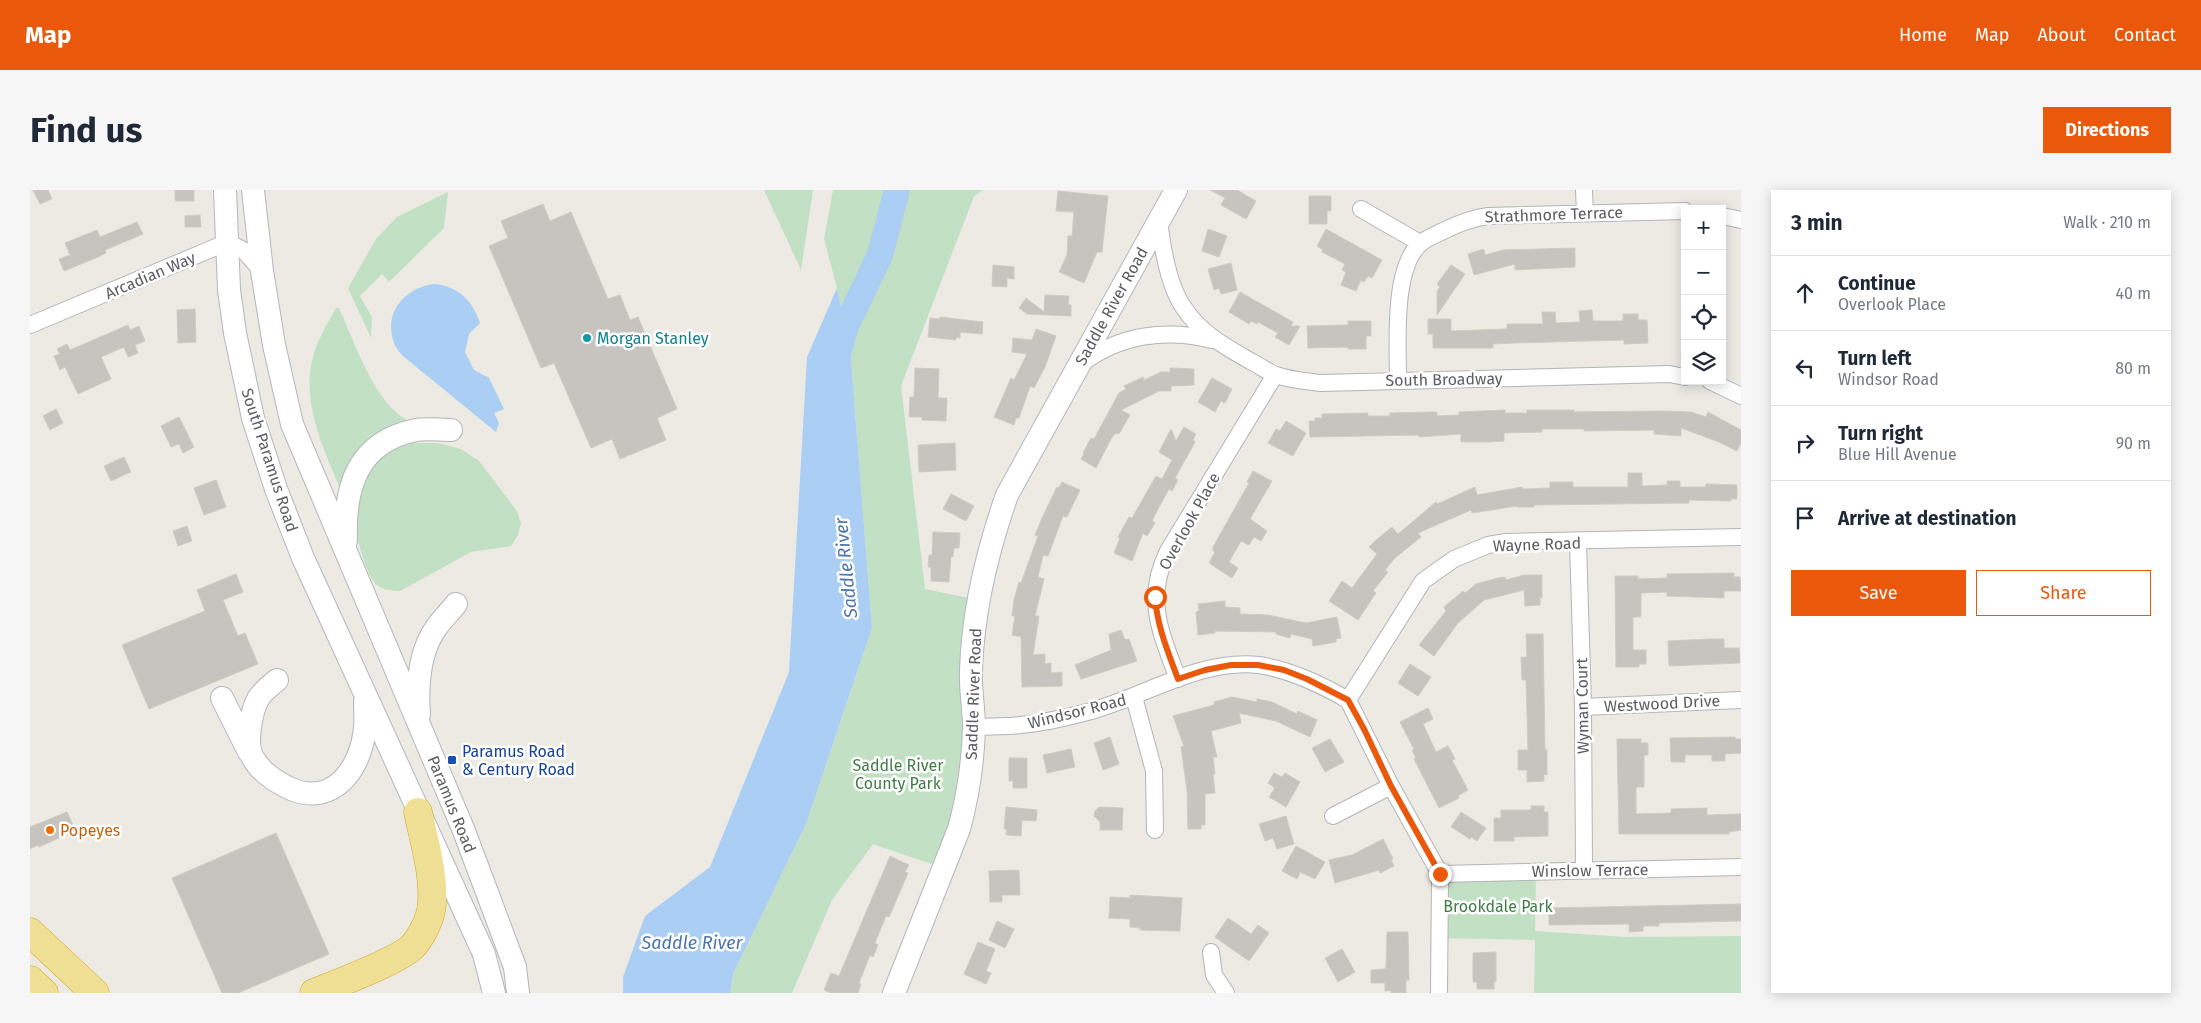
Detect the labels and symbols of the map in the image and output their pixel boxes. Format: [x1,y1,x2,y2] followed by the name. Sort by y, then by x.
[1485,203,1623,226] street label: Strathmore Terrace
[1071,244,1152,369] street label: Saddle River Road
[102,248,198,303] street label: Arcadian Way
[597,329,709,348] place label: Morgan Stanley
[581,332,593,344] marker: Morgan Stanley
[1385,369,1503,390] street label: South Broadway
[237,386,302,534] street label: South Paramus Road
[1155,469,1224,573] street label: Overlook Place
[830,516,862,620] water label: Saddle River
[1493,533,1581,556] street label: Wayne Road
[1144,586,1167,609] route start
[962,628,985,760] street label: Saddle River Road
[1572,657,1593,754] street label: Wyman Court
[1026,690,1128,733] street label: Windsor Road
[1603,691,1721,716] street label: Westwood Drive
[462,742,575,779] place label: Paramus Road & Century Road
[423,753,480,856] street label: Paramus Road
[446,754,458,766] marker: Paramus Road & Century Road
[852,756,944,793] park label: Saddle River County Park
[60,821,120,840] place label: Popeyes
[44,824,56,836] marker: Popeyes
[1531,860,1649,881] street label: Winslow Terrace
[1429,863,1452,886] route end
[1443,897,1553,916] park label: Brookdale Park
[641,932,744,954] water label: Saddle River

